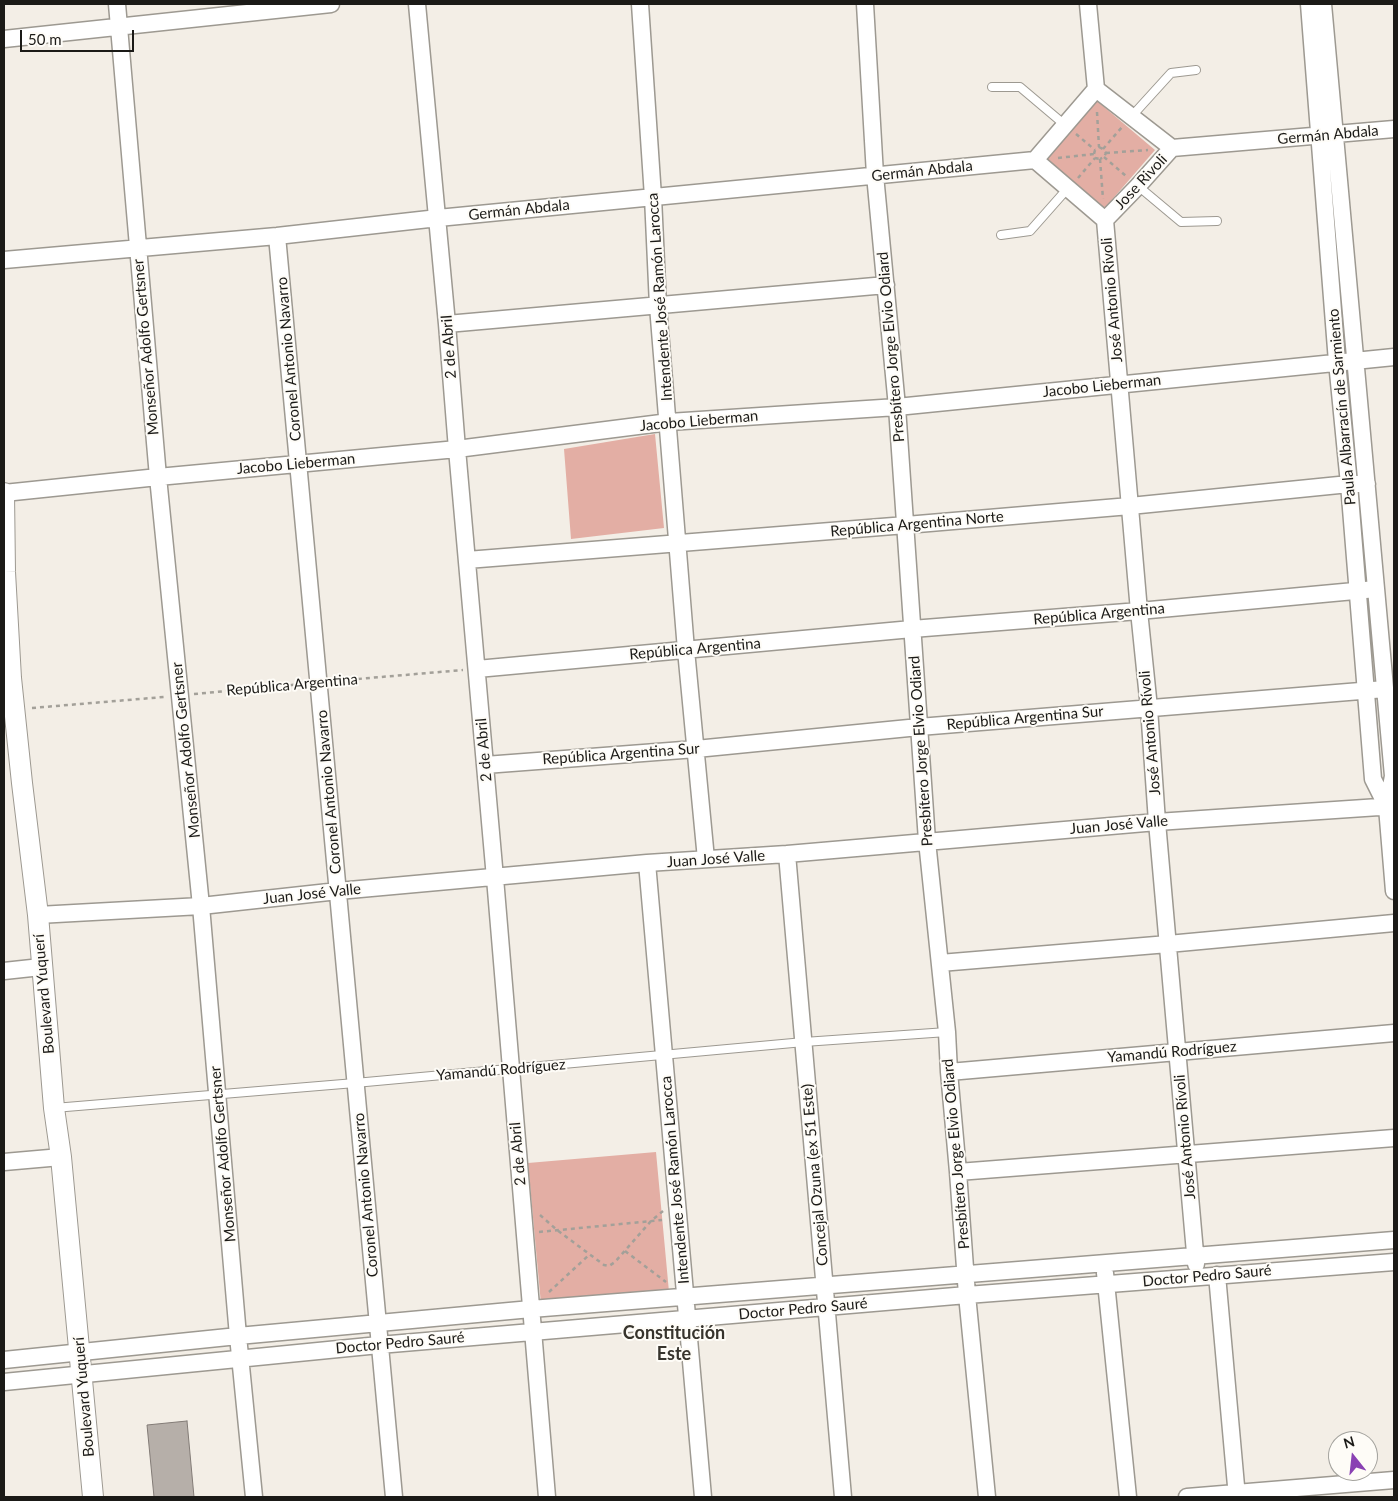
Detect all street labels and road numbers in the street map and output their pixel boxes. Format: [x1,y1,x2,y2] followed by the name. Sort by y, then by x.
[1277,122,1379,148] street label: Germán Abdala
[1111,151,1171,213] street label: Jose Rivoli
[871,157,973,185] street label: Germán Abdala
[644,192,676,402] street label: Intendente José Ramón Larocca
[468,196,570,224] street label: Germán Abdala
[1098,237,1126,363] street label: José Antonio Rívoli
[874,251,908,443] street label: Presbítero Jorge Elvio Odiard
[129,258,163,436] street label: Monseñor Adolfo Gertsner
[273,276,305,442] street label: Coronel Antonio Navarro
[1324,308,1360,506] street label: Paula Albarracín de Sarmiento
[438,315,460,379] street label: 2 de Abril
[1042,371,1162,401] street label: Jacobo Lieberman
[639,407,759,435] street label: Jacobo Lieberman
[236,450,356,478] street label: Jacobo Lieberman
[829,507,1005,541] street label: República Argentina Norte
[1032,599,1166,629] street label: República Argentina
[628,634,762,664] street label: República Argentina
[905,655,937,847] street label: Presbítero Jorge Elvio Odiard
[168,661,204,839] street label: Monseñor Adolfo Gertsner
[225,670,359,700] street label: República Argentina
[1136,670,1164,796] street label: José Antonio Rívoli
[946,702,1104,734] street label: República Argentina Sur
[313,709,345,875] street label: Coronel Antonio Navarro
[472,717,496,783] street label: 2 de Abril
[542,740,700,768] street label: República Argentina Sur
[1069,812,1169,838] street label: Juan José Valle
[666,847,766,871] street label: Juan José Valle
[262,880,362,908] street label: Juan José Valle
[30,933,58,1055] street label: Boulevard Yuquerí
[1107,1037,1237,1067] street label: Yamandú Rodríguez
[436,1055,566,1085] street label: Yamandú Rodríguez
[939,1058,973,1250] street label: Presbítero Jorge Elvio Odiard
[206,1065,240,1243] street label: Monseñor Adolfo Gertsner
[1171,1074,1199,1200] street label: José Antonio Rívoli
[657,1075,693,1285] street label: Intendente José Ramón Larocca
[798,1083,832,1267] street label: Concejal Ozuna (ex 51 Este)
[350,1112,382,1278] street label: Coronel Antonio Navarro
[506,1121,530,1187] street label: 2 de Abril
[1142,1261,1272,1291] street label: Doctor Pedro Sauré
[738,1294,868,1324] street label: Doctor Pedro Sauré
[335,1328,465,1358] street label: Doctor Pedro Sauré
[70,1336,98,1458] street label: Boulevard Yuquerí

